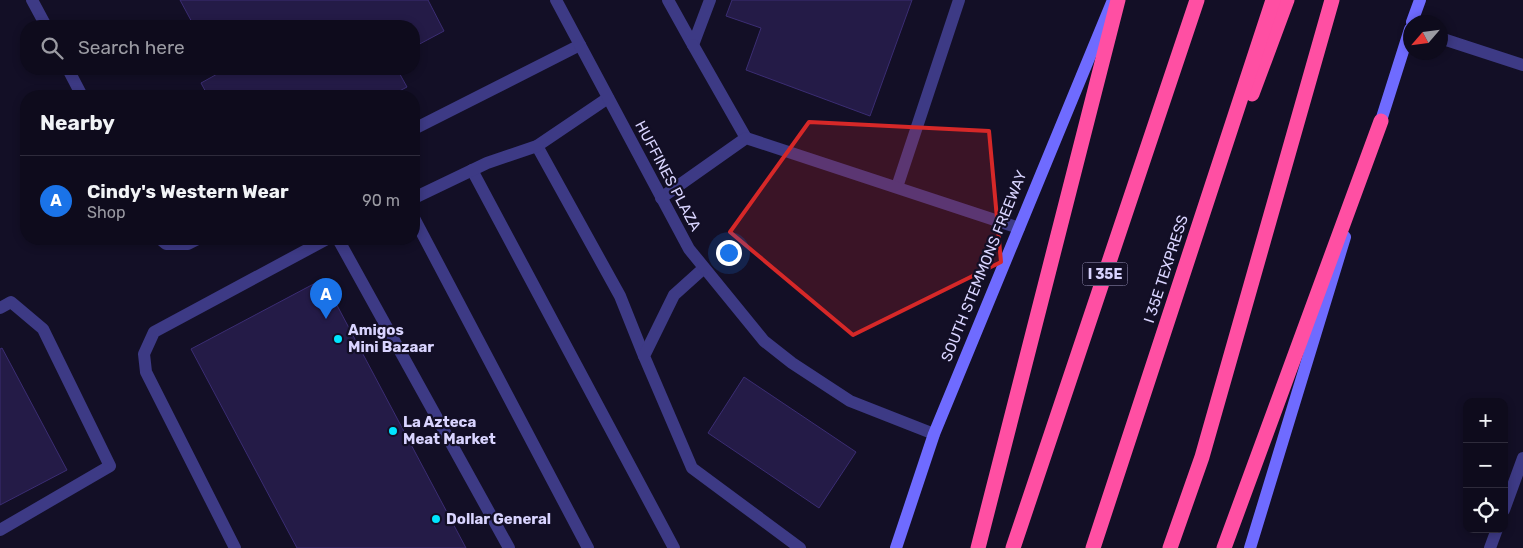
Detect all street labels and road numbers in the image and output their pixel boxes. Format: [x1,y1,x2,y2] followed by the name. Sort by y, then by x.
[631,118,705,234] street label: HUFFINES PLAZA
[937,168,1031,364] street label: SOUTH STEMMONS FREEWAY
[1140,213,1192,325] street label: I 35E TEXPRESS
[1082,262,1128,286] road number: I 35E

